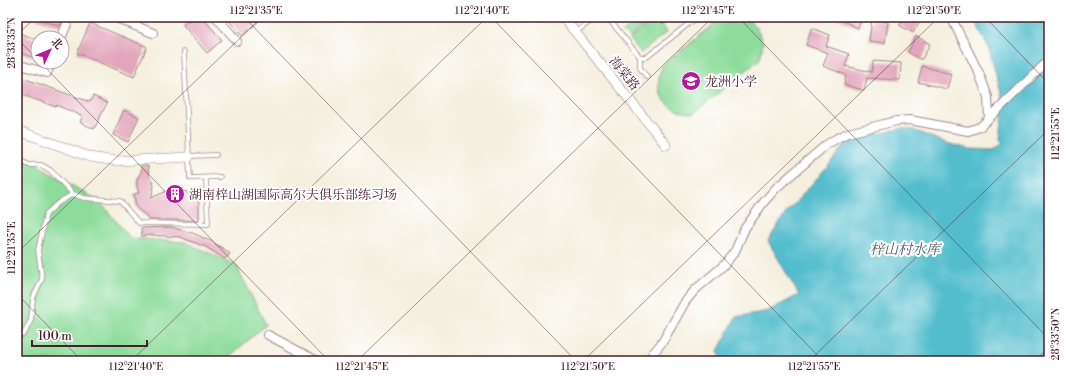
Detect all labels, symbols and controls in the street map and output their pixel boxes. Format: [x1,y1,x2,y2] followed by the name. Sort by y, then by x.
[230,5,282,17] text: 112°21'35"E
[455,5,509,17] text: 112°21'40"E
[681,5,735,17] text: 112°21'45"E
[907,5,961,17] text: 112°21'50"E
[6,17,18,69] text: 28°33'35"N
[30,30,70,70] north arrow
[48,35,65,53] text: 北
[606,53,643,94] street label: 海棠路
[680,70,702,92] school or university icon: 龙洲小学
[705,74,757,90] place label: 龙洲小学
[1050,108,1062,160] text: 112°21'55"E
[164,183,186,205] building icon: 湖南梓山湖国际高尔夫俱乐部练习场
[189,187,397,203] place label: 湖南梓山湖国际高尔夫俱乐部练习场
[6,222,18,274] text: 112°21'35"E
[870,241,942,259] water label: 梓山村水库
[1050,307,1062,360] text: 28°33'50"N
[32,322,147,348] scale bar
[38,329,72,344] text: 100 m
[109,361,163,373] text: 112°21'40"E
[335,361,389,373] text: 112°21'45"E
[561,361,615,373] text: 112°21'50"E
[788,361,840,373] text: 112°21'55"E

